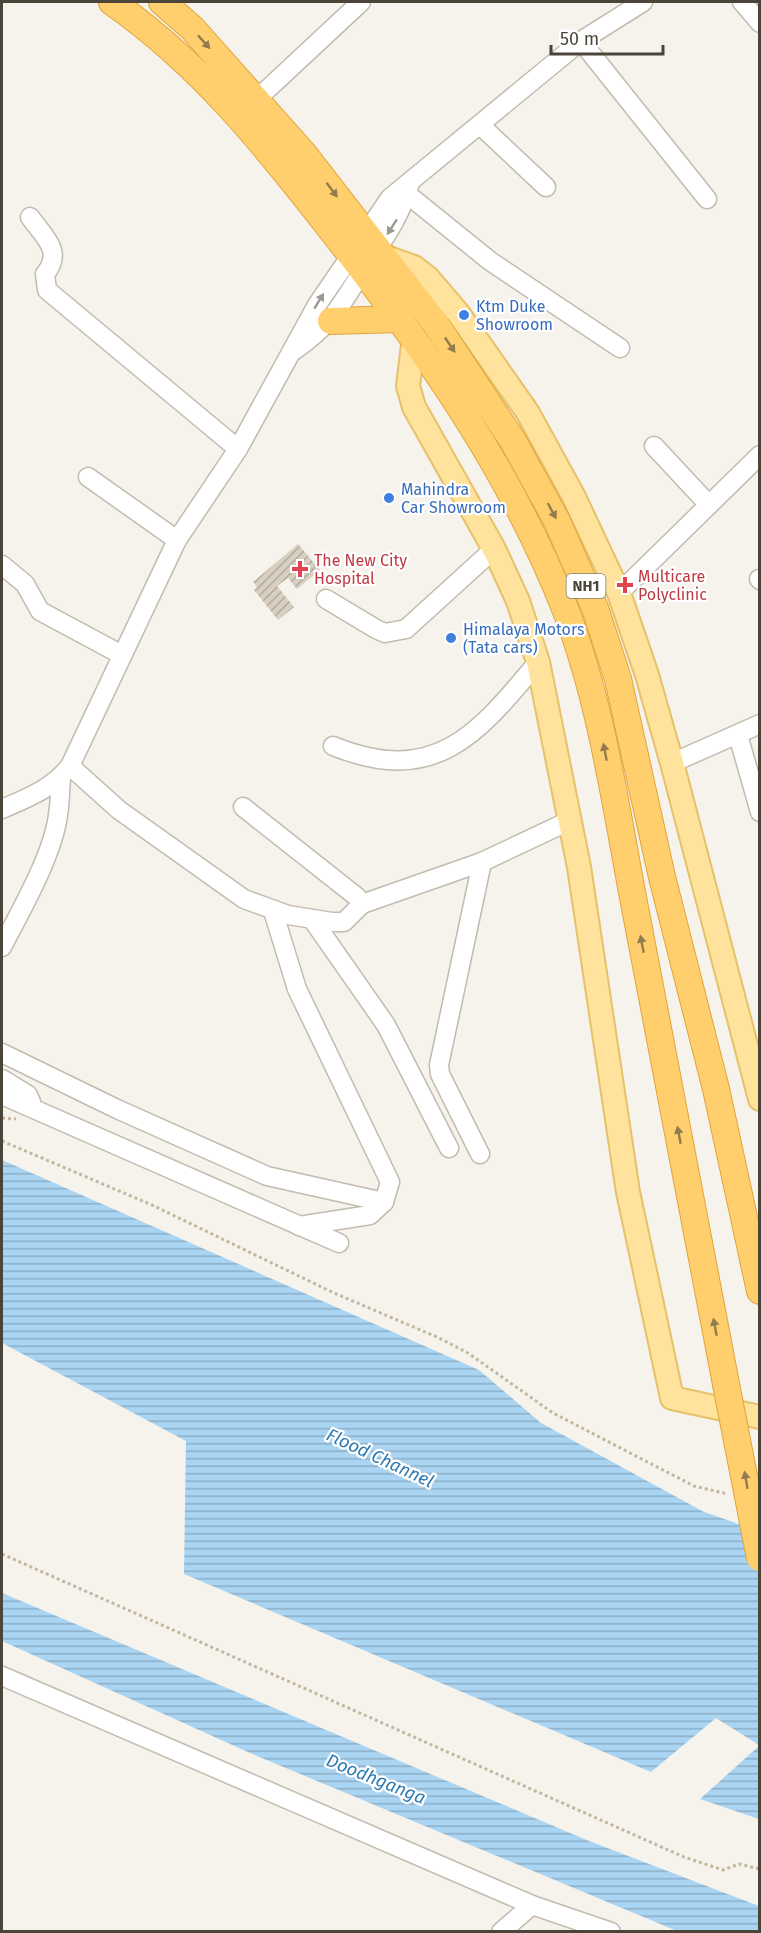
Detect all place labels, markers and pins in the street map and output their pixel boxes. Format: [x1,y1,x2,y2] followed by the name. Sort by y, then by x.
[476,297,553,334] place label: Ktm Duke Showroom
[457,308,471,322] marker: Ktm Duke Showroom
[401,480,506,517] place label: Mahindra Car Showroom
[382,491,396,505] marker: Mahindra Car Showroom
[314,551,407,588] place label: The New City Hospital
[291,560,309,578] marker: The New City Hospital
[638,567,707,604] place label: Multicare Polyclinic
[616,576,634,594] marker: Multicare Polyclinic
[463,620,584,657] place label: Himalaya Motors (Tata cars)
[444,631,458,645] marker: Himalaya Motors (Tata cars)

